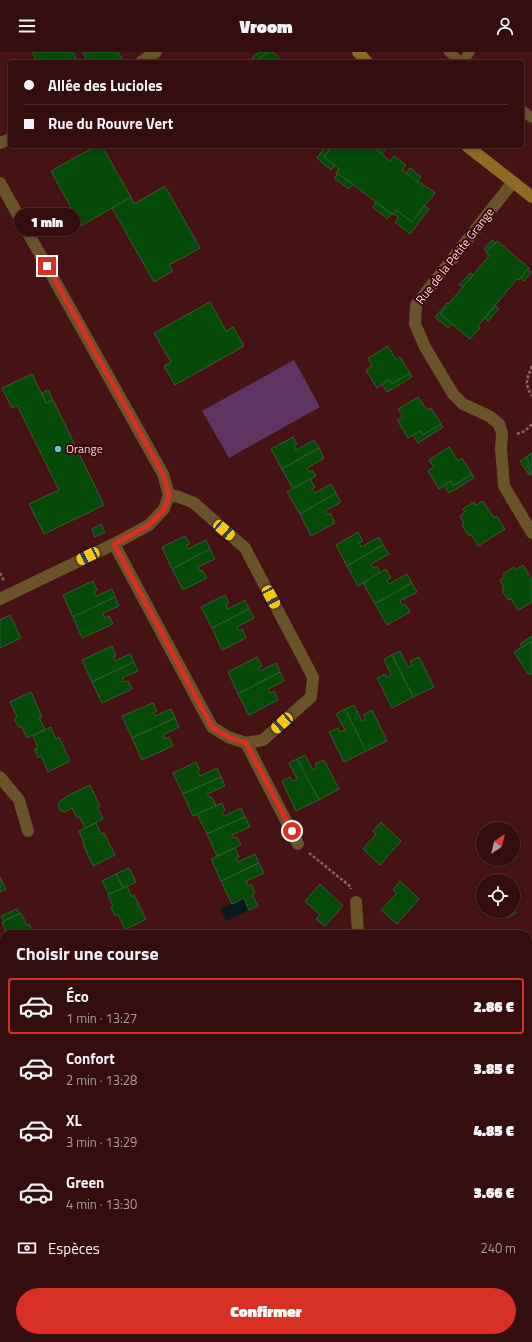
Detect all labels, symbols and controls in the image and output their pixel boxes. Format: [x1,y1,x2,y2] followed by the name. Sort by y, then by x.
[239,13,293,40] text: Vroom
[16,15,38,37] icon: menu
[494,15,516,37] icon: person
[48,74,163,97] text: Allée des Lucioles
[48,112,173,135] text: Rue du Rouvre Vert
[411,203,498,308] street label: Rue de la Petite Grange
[14,208,80,236] callout: 1 min
[31,212,63,232] text: 1 min
[38,257,56,275] route end
[66,439,103,458] place label: Orange
[53,444,63,454] marker: Orange
[211,518,237,542] car
[75,545,101,567] car
[260,584,282,610] car
[269,711,295,735] car
[283,822,301,840] route start
[476,822,520,866] north arrow
[476,822,520,918] map controls
[476,874,520,918] button: locate
[16,940,159,967] text: Choisir une course
[66,985,89,1008] text: Éco
[18,988,54,1024] icon: car
[474,995,514,1018] text: 2.86 €
[66,1008,137,1028] text: 1 min · 13:27
[66,1047,115,1070] text: Confort
[18,1050,54,1086] icon: car
[474,1057,514,1080] text: 3.85 €
[66,1070,137,1090] text: 2 min · 13:28
[66,1109,82,1132] text: XL
[18,1112,54,1148] icon: car
[474,1119,514,1142] text: 4.85 €
[66,1132,137,1152] text: 3 min · 13:29
[66,1171,104,1194] text: Green
[18,1174,54,1210] icon: car
[474,1181,514,1204] text: 3.66 €
[66,1194,137,1214] text: 4 min · 13:30
[16,1237,38,1259] icon: cash
[48,1237,100,1260] text: Espèces
[480,1238,516,1258] text: 240 m
[16,1288,516,1334] button: Confirmer

